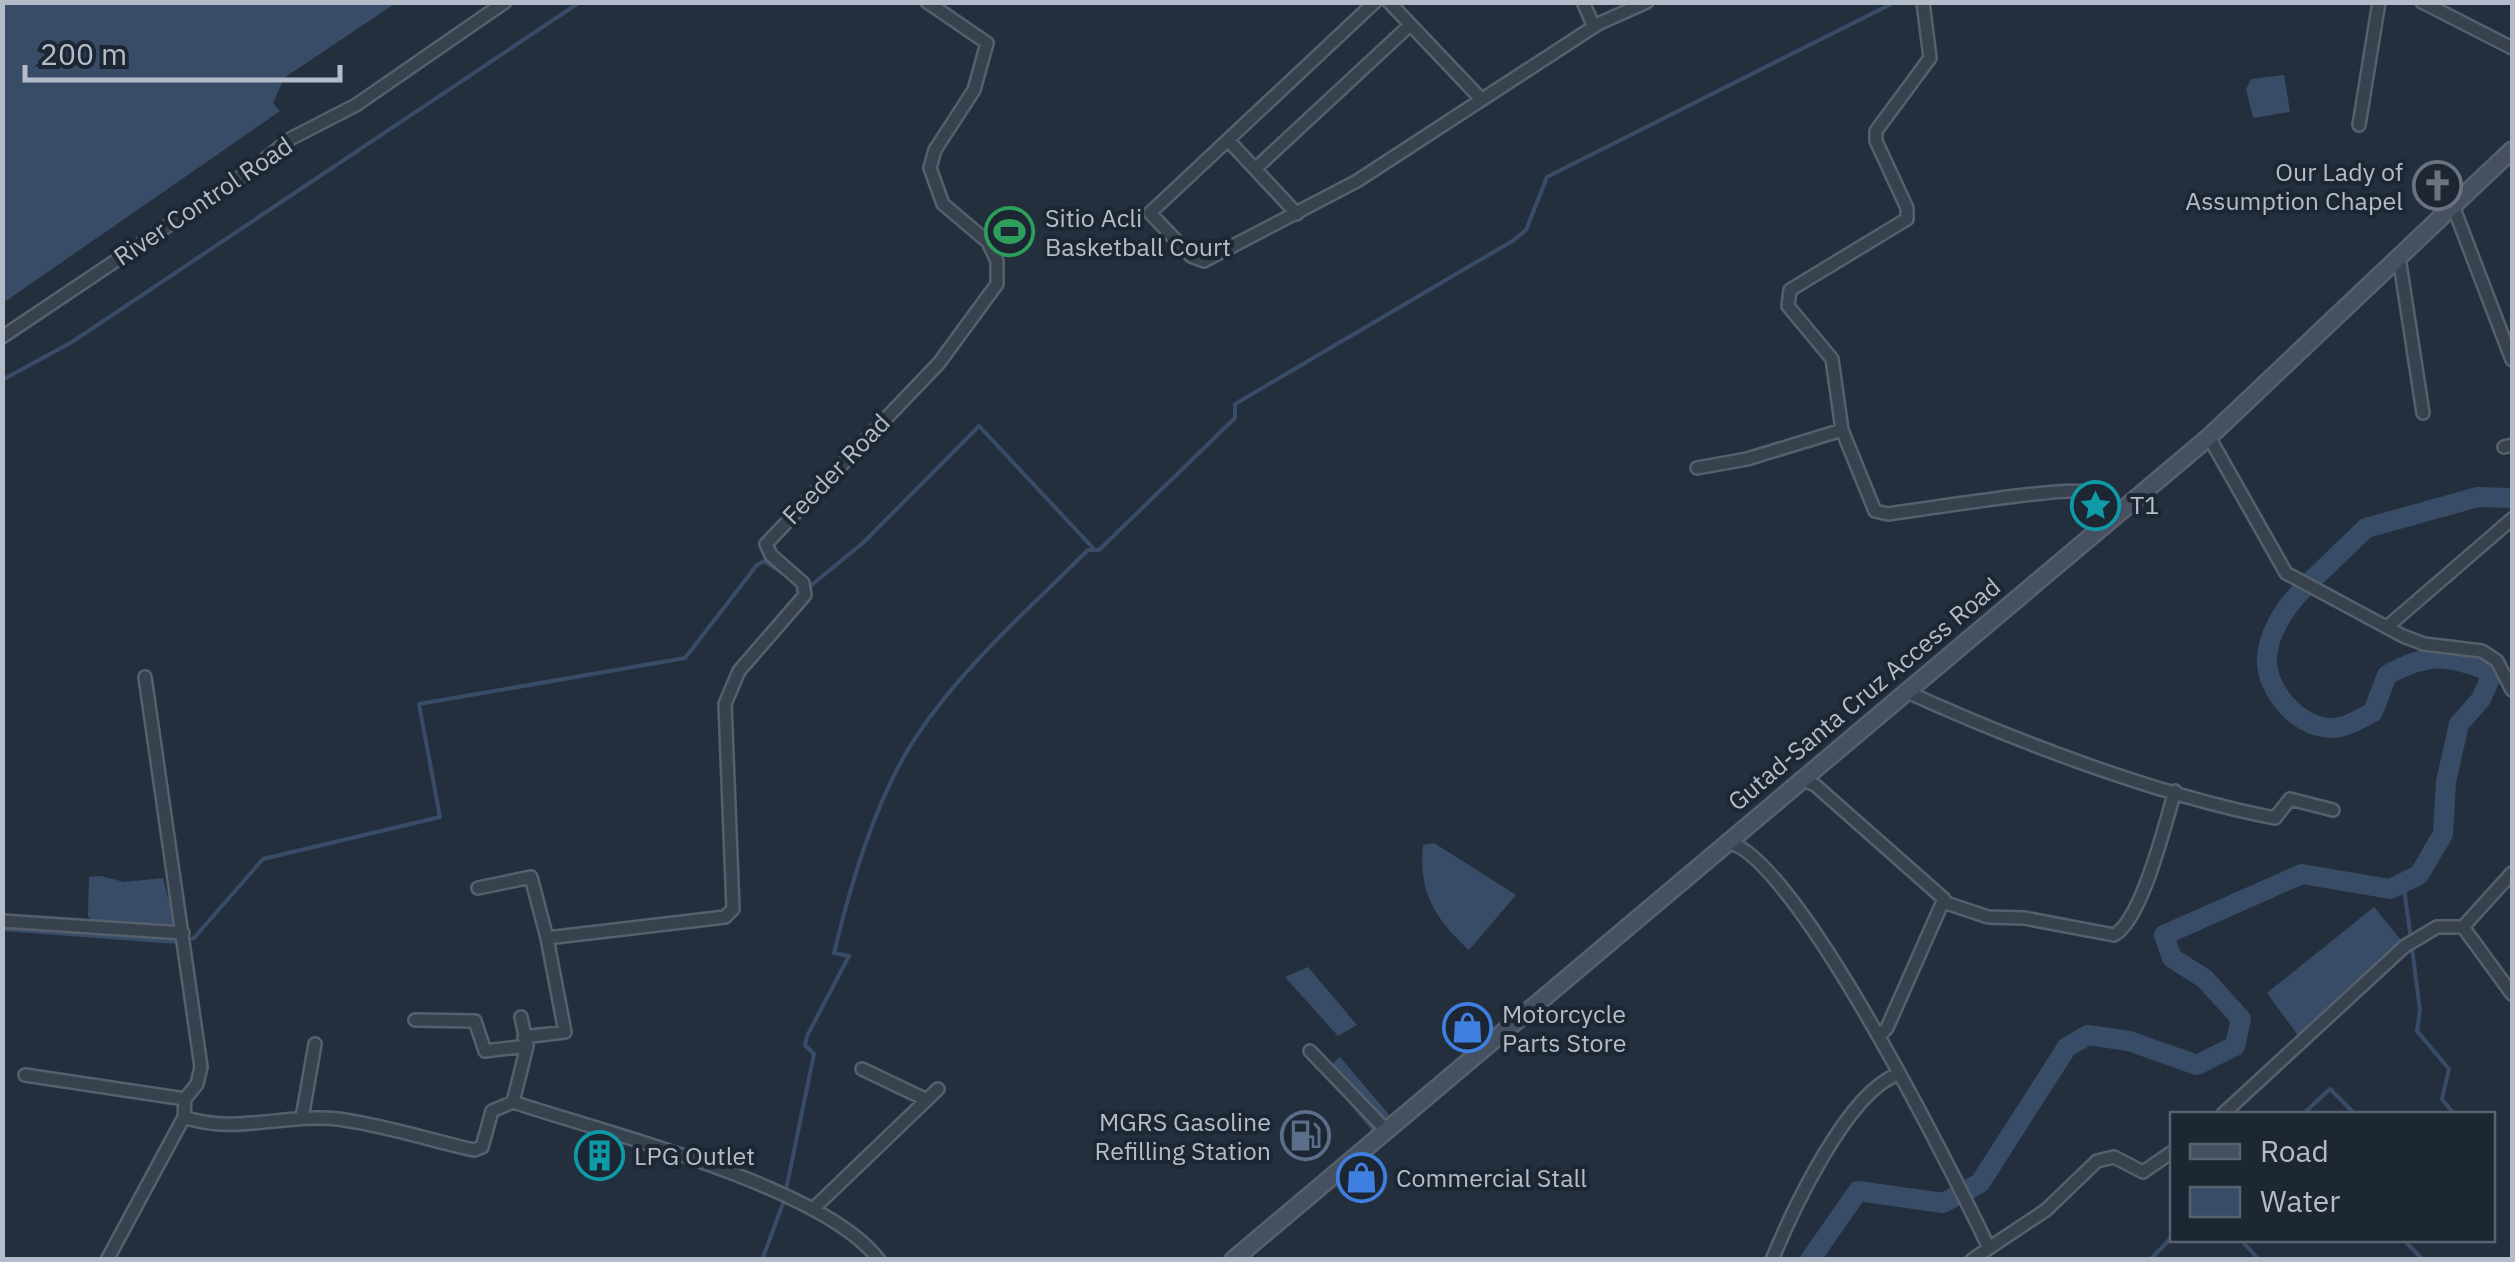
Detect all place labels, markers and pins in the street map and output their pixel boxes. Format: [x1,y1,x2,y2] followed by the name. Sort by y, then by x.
[2185,155,2403,217] place label: Our Lady of Assumption Chapel
[2412,160,2464,212] church icon: Our Lady of Assumption Chapel
[1045,201,1231,263] place label: Sitio Acli Basketball Court
[984,206,1036,258] sports icon: Sitio Acli Basketball Court
[2069,479,2121,531] place icon: T1
[2130,488,2159,521] place label: T1
[1502,997,1626,1059] place label: Motorcycle Parts Store
[1441,1002,1493,1054] shop icon: Motorcycle Parts Store
[1095,1105,1271,1167] place label: MGRS Gasoline Refilling Station
[1280,1110,1332,1162] fuel station icon: MGRS Gasoline Refilling Station
[573,1130,625,1182] building icon: LPG Outlet
[634,1139,755,1172] place label: LPG Outlet
[1335,1152,1387,1204] shop icon: Commercial Stall
[1396,1161,1587,1194] place label: Commercial Stall

